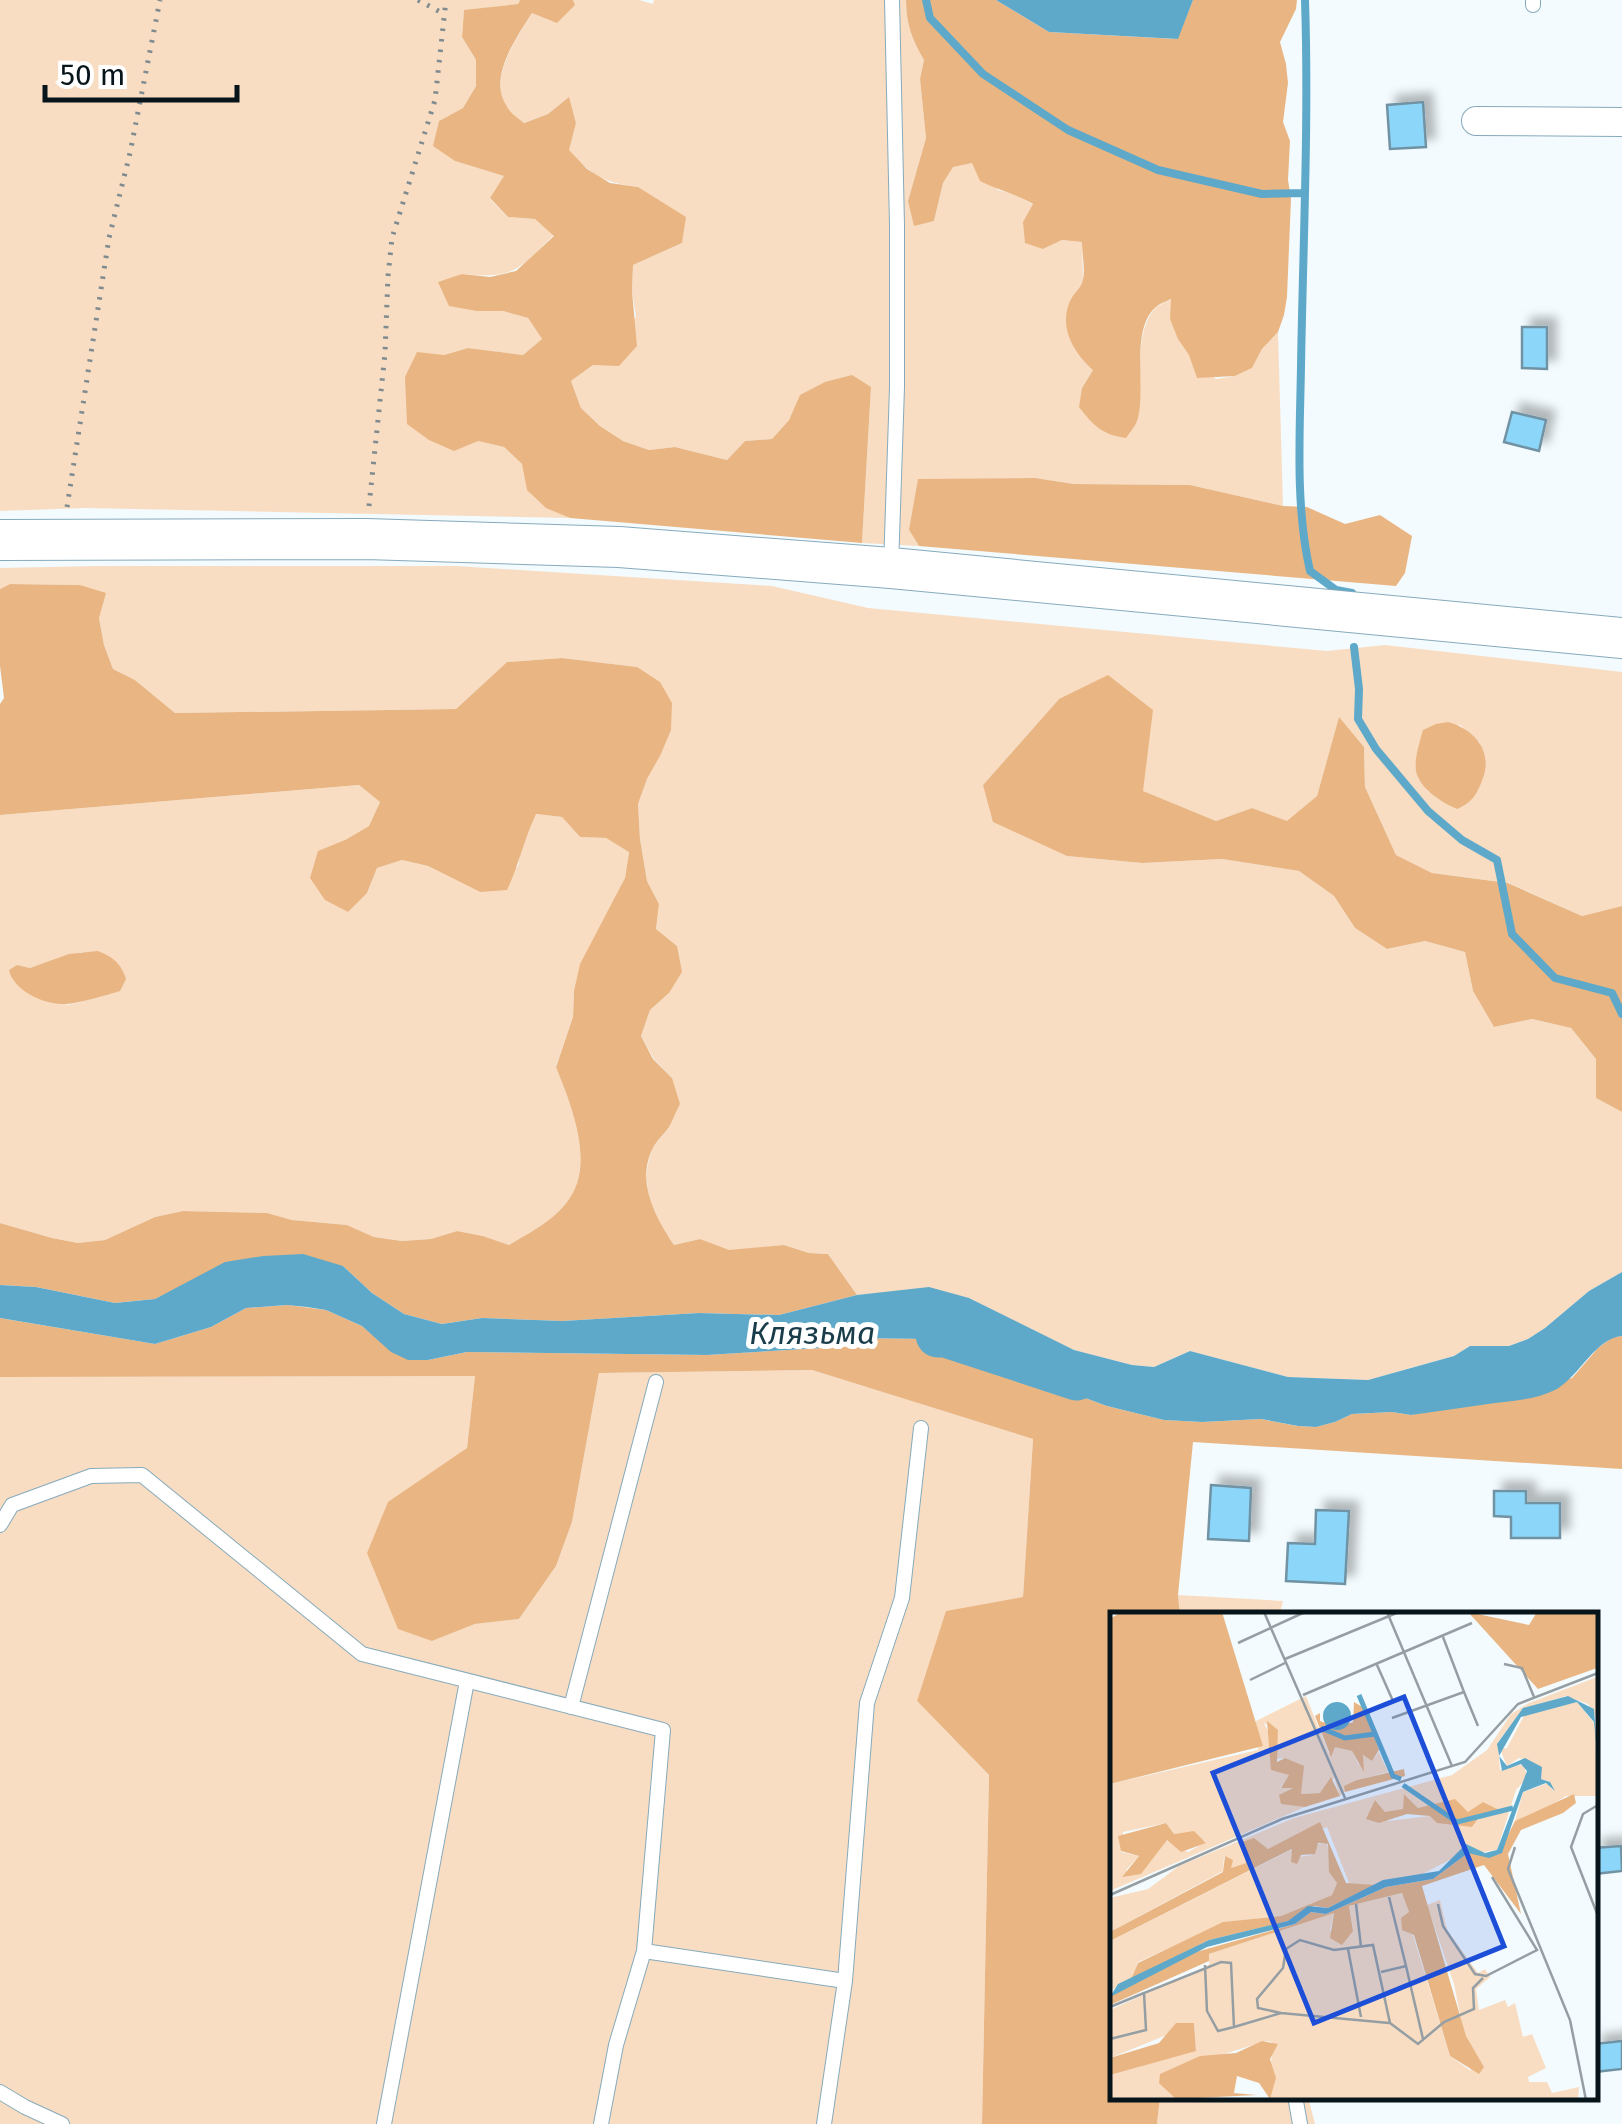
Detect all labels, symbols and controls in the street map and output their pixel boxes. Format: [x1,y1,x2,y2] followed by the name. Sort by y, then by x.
[45,40,238,102] scale bar
[60,57,125,93] text: 50 m
[749,1314,875,1352] water label: Клязьма
[1110,1612,1597,2099] inset map

